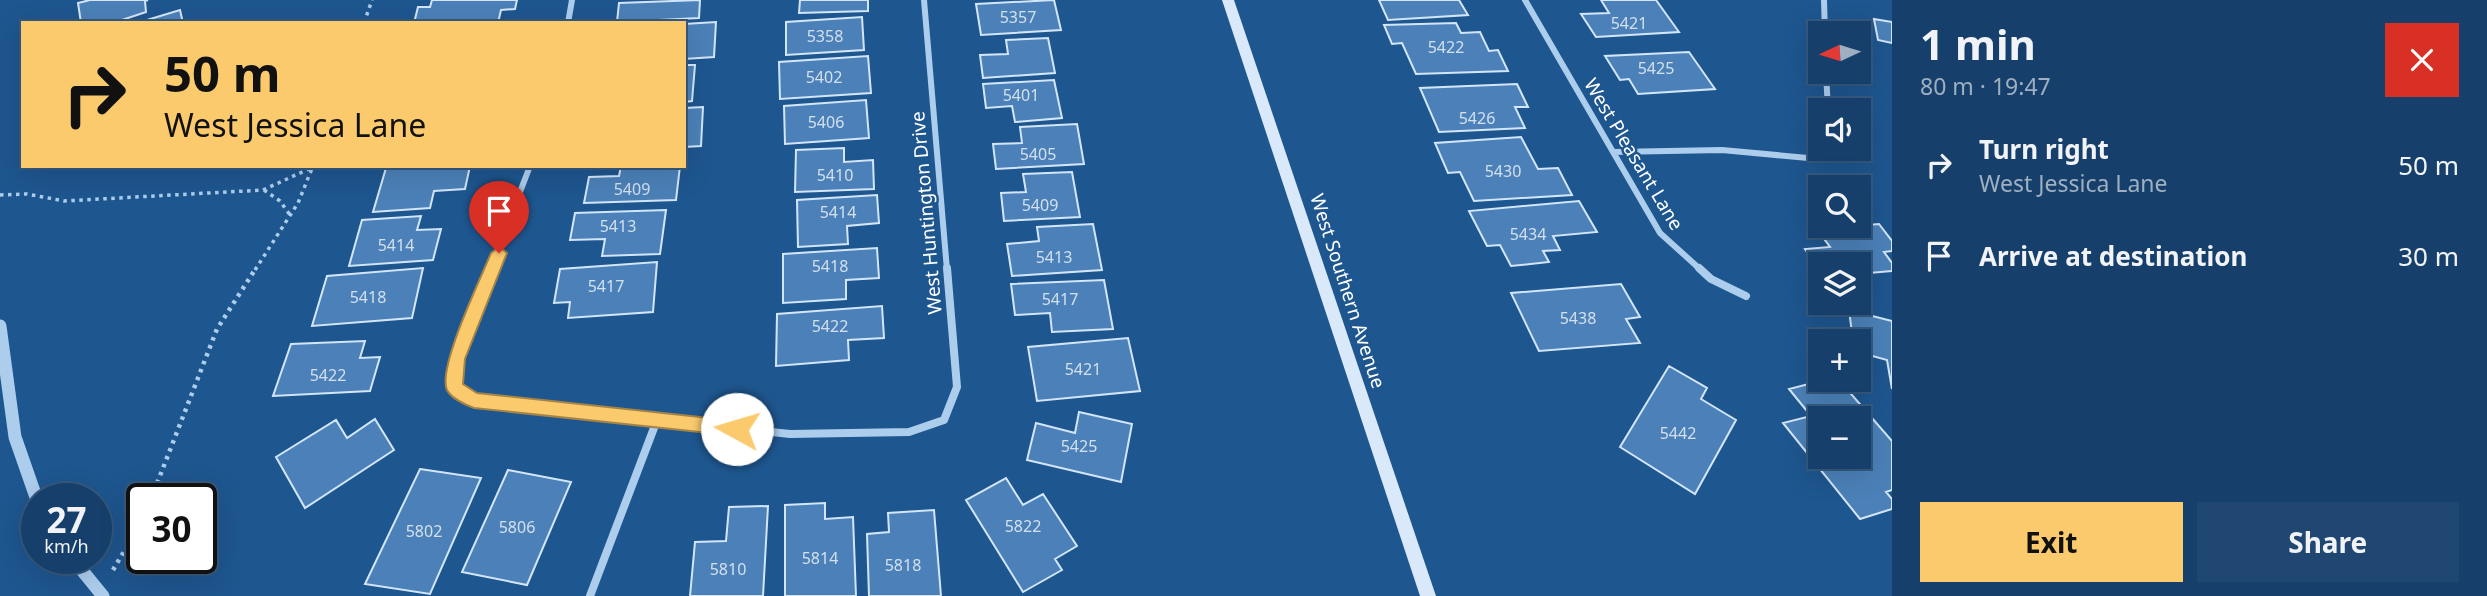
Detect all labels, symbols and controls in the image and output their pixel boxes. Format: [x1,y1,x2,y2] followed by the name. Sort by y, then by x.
[1000,6,1036,28] house number: 5357
[1611,12,1647,34] house number: 5421
[1920,15,2036,72] text: 1 min
[1808,21,1871,84] north arrow
[1808,21,1871,469] map controls
[2385,23,2459,97] button: close
[807,25,843,47] house number: 5358
[1428,36,1464,58] house number: 5422
[164,40,281,106] text: 50 m
[49,49,140,140] icon: right
[1638,57,1674,79] house number: 5425
[806,66,842,88] house number: 5402
[1920,70,2051,102] text: 80 m · 19:47
[1578,73,1690,235] street label: West Pleasant Lane
[1003,84,1039,106] house number: 5401
[1808,98,1871,161] button: sound
[164,103,426,146] text: West Jessica Lane
[1459,107,1495,129] house number: 5426
[904,110,948,316] street label: West Huntington Drive
[808,111,844,133] house number: 5406
[1979,131,2109,167] text: Turn right
[1020,143,1056,165] house number: 5405
[1920,146,1958,184] icon: right
[2398,147,2459,183] text: 50 m
[1485,160,1521,182] house number: 5430
[817,164,853,186] house number: 5410
[1979,167,2168,199] text: West Jessica Lane
[1808,175,1871,238] button: search
[614,178,650,200] house number: 5409
[469,181,529,253] pin
[1304,190,1392,392] street label: West Southern Avenue
[480,192,518,230] icon: arrive
[1022,194,1058,216] house number: 5409
[820,201,856,223] house number: 5414
[600,215,636,237] house number: 5413
[1510,223,1546,245] house number: 5434
[378,234,414,256] house number: 5414
[1920,237,1958,275] icon: arrive
[1979,238,2248,274] text: Arrive at destination
[2398,238,2459,274] text: 30 m
[1036,246,1072,268] house number: 5413
[1808,252,1871,315] button: layers
[812,255,848,277] house number: 5418
[588,275,624,297] house number: 5417
[350,286,386,308] house number: 5418
[1042,288,1078,310] house number: 5417
[1560,307,1596,329] house number: 5438
[812,315,848,337] house number: 5422
[1808,329,1871,392] button: +
[1065,358,1101,380] house number: 5421
[310,364,346,386] house number: 5422
[700,392,774,466] position arrow
[1808,406,1871,469] button: −
[1660,422,1696,444] house number: 5442
[1061,435,1097,457] house number: 5425
[126,483,217,574] speed limit sign: 30
[46,496,87,543] text: 27
[1920,502,2183,582] button: Exit
[2197,502,2459,582] button: Share
[1005,515,1041,537] house number: 5822
[499,516,535,538] house number: 5806
[406,520,442,542] house number: 5802
[44,534,89,558] text: km/h
[802,547,838,569] house number: 5814
[885,554,921,576] house number: 5818
[710,558,746,580] house number: 5810

